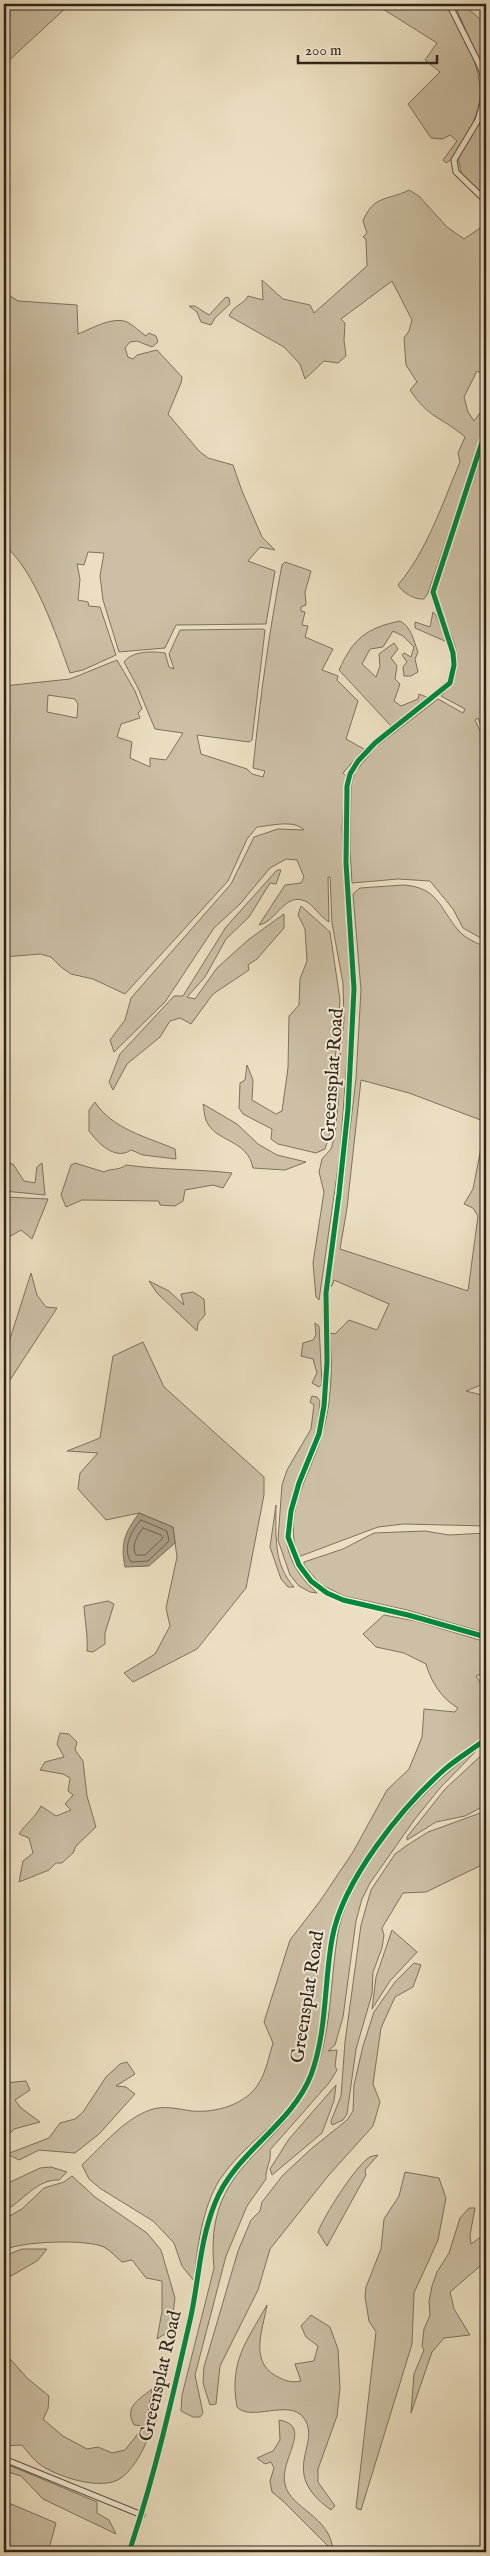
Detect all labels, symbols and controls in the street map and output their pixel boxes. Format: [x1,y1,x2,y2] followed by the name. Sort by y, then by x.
[298,32,436,64] scale bar
[305,41,342,60] text: 200 m
[316,1007,350,1142] street label: Greensplat Road
[286,1928,330,2065] street label: Greensplat Road
[134,2307,188,2444] street label: Greensplat Road

